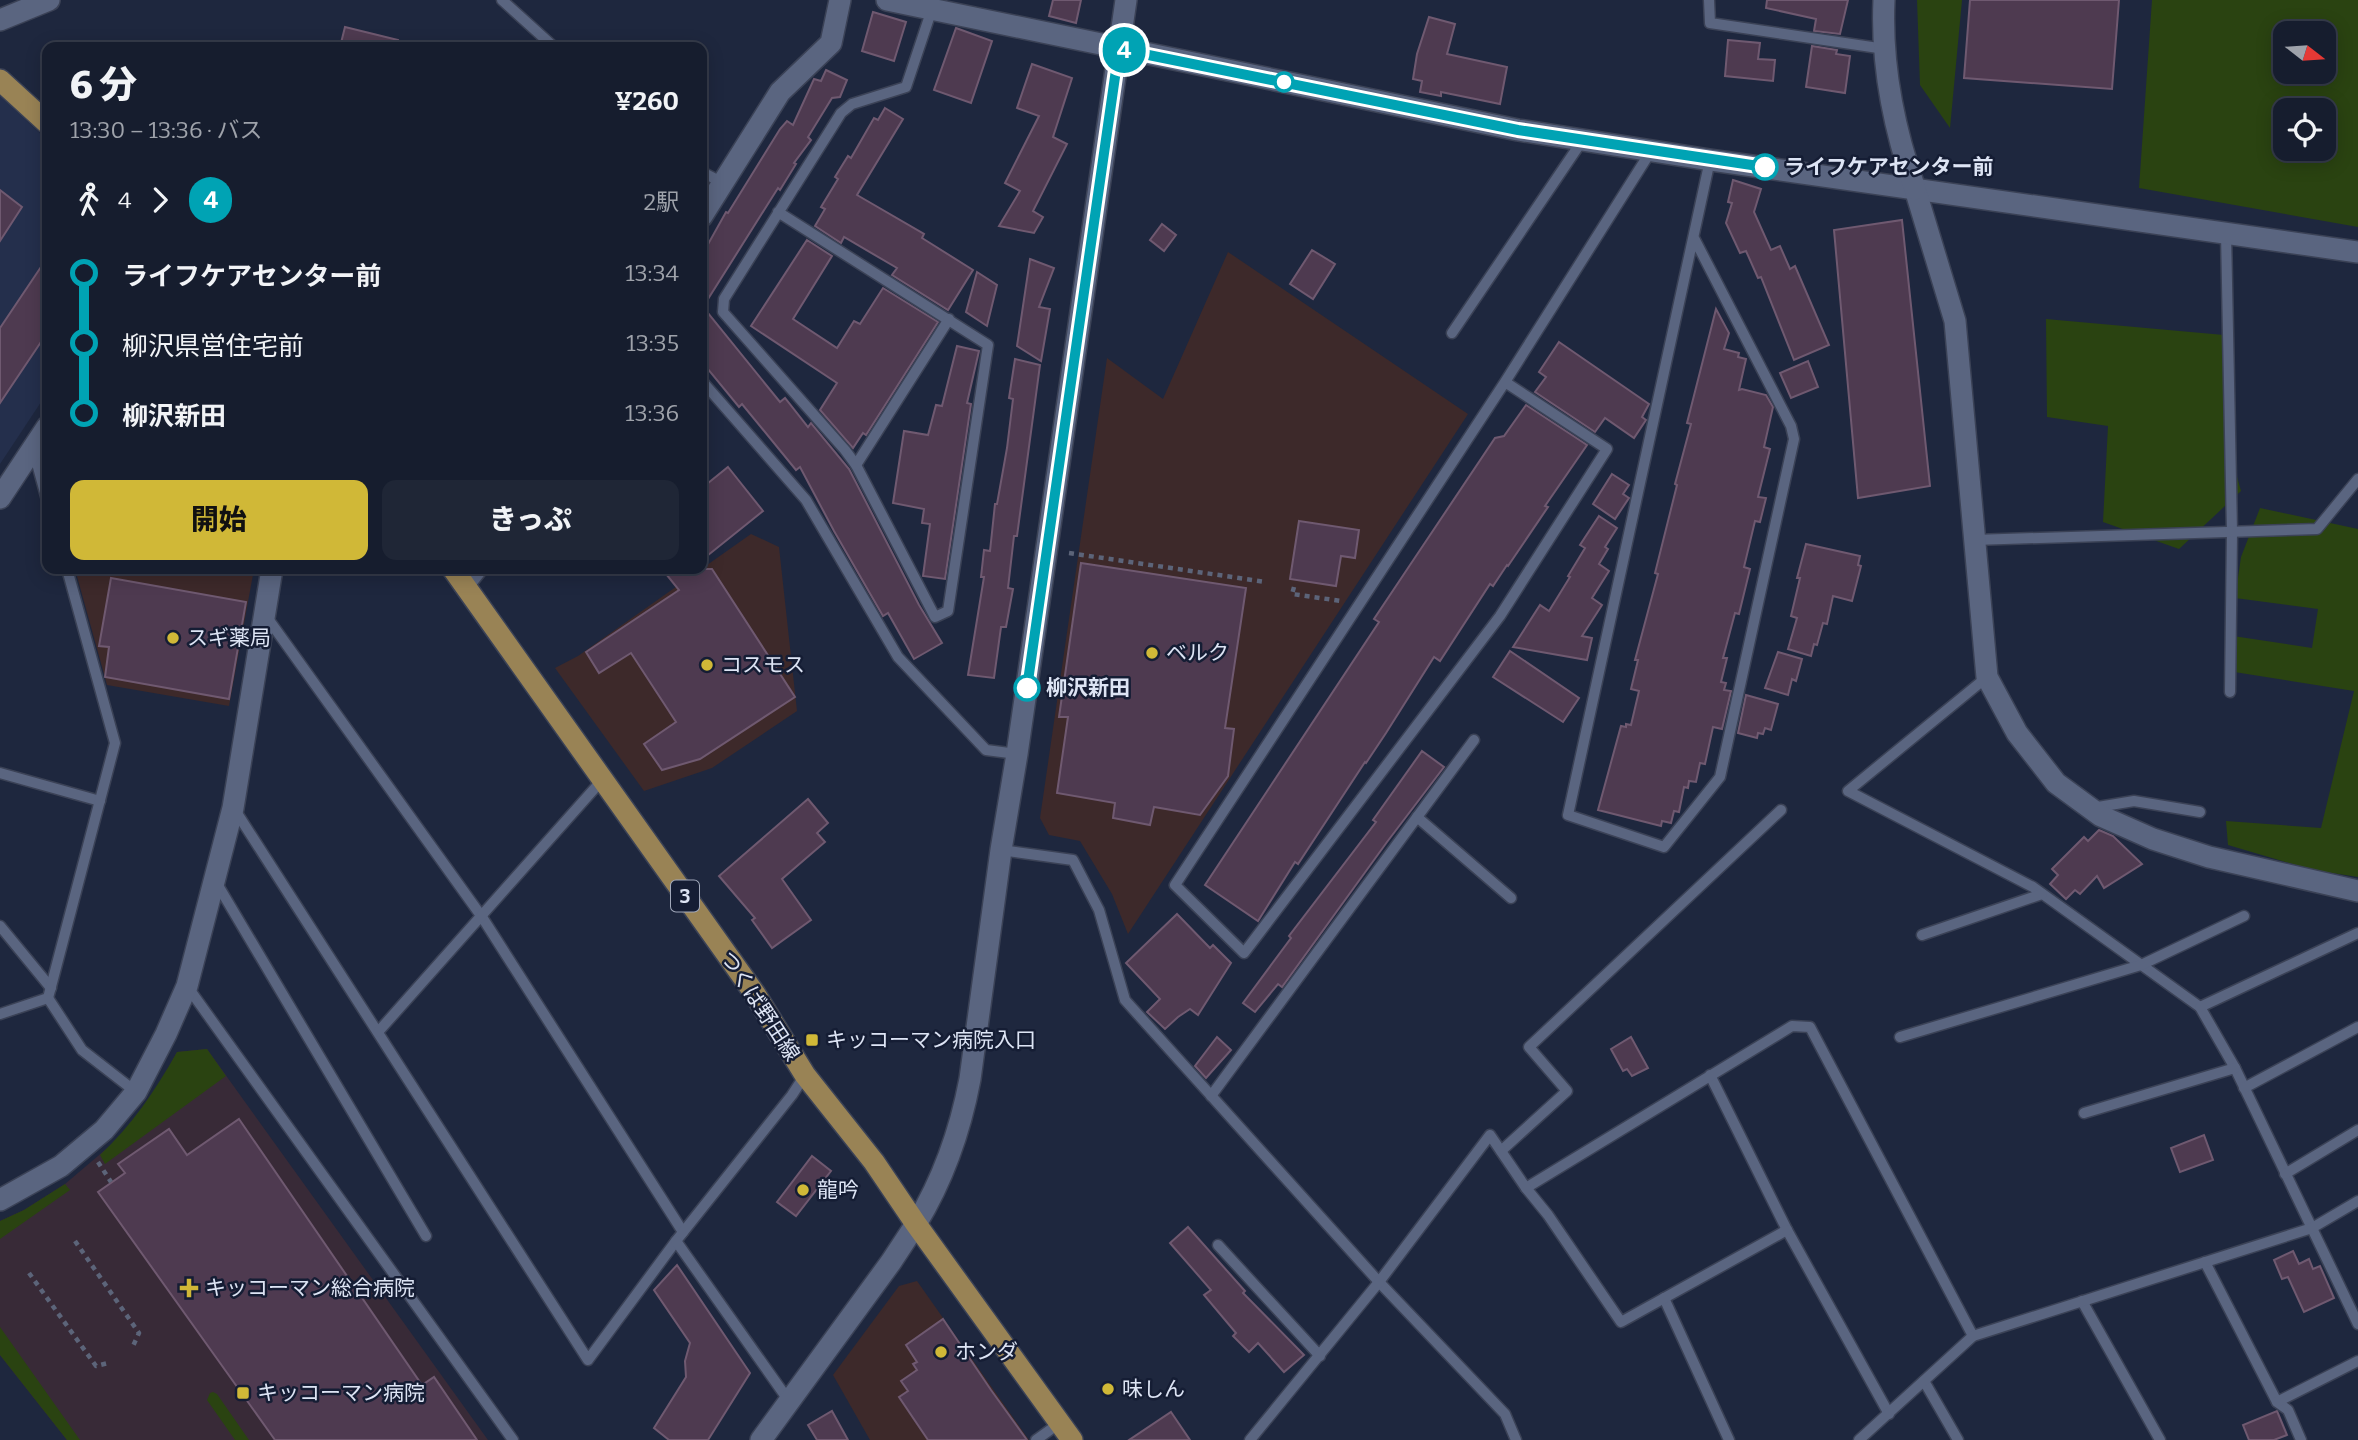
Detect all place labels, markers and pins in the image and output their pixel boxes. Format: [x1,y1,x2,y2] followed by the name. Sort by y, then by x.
[1274,72,1294,92] unlabelled marker
[1752,154,1778,180] marker: ライフケアセンター前
[1784,154,1994,180] place label: ライフケアセンター前
[187,625,271,651] place label: スギ薬局
[165,630,181,646] marker: スギ薬局
[1166,640,1229,666] place label: ベルク
[1144,645,1160,661] marker: ベルク
[721,652,805,678] place label: コスモス
[699,657,715,673] marker: コスモス
[1014,675,1040,701] marker: 柳沢新田
[1046,675,1130,701] place label: 柳沢新田
[826,1027,1036,1053] place label: キッコーマン病院入口
[804,1032,820,1048] marker: キッコーマン病院入口
[817,1177,859,1203] place label: 龍吟
[795,1182,811,1198] marker: 龍吟
[205,1275,415,1301] place label: キッコーマン総合病院
[179,1278,199,1298] marker: キッコーマン総合病院
[955,1339,1018,1365] place label: ホンダ
[933,1344,949,1360] marker: ホンダ
[1122,1376,1185,1402] place label: 味しん
[257,1380,425,1406] place label: キッコーマン病院
[1100,1381,1116,1397] marker: 味しん
[235,1385,251,1401] marker: キッコーマン病院

